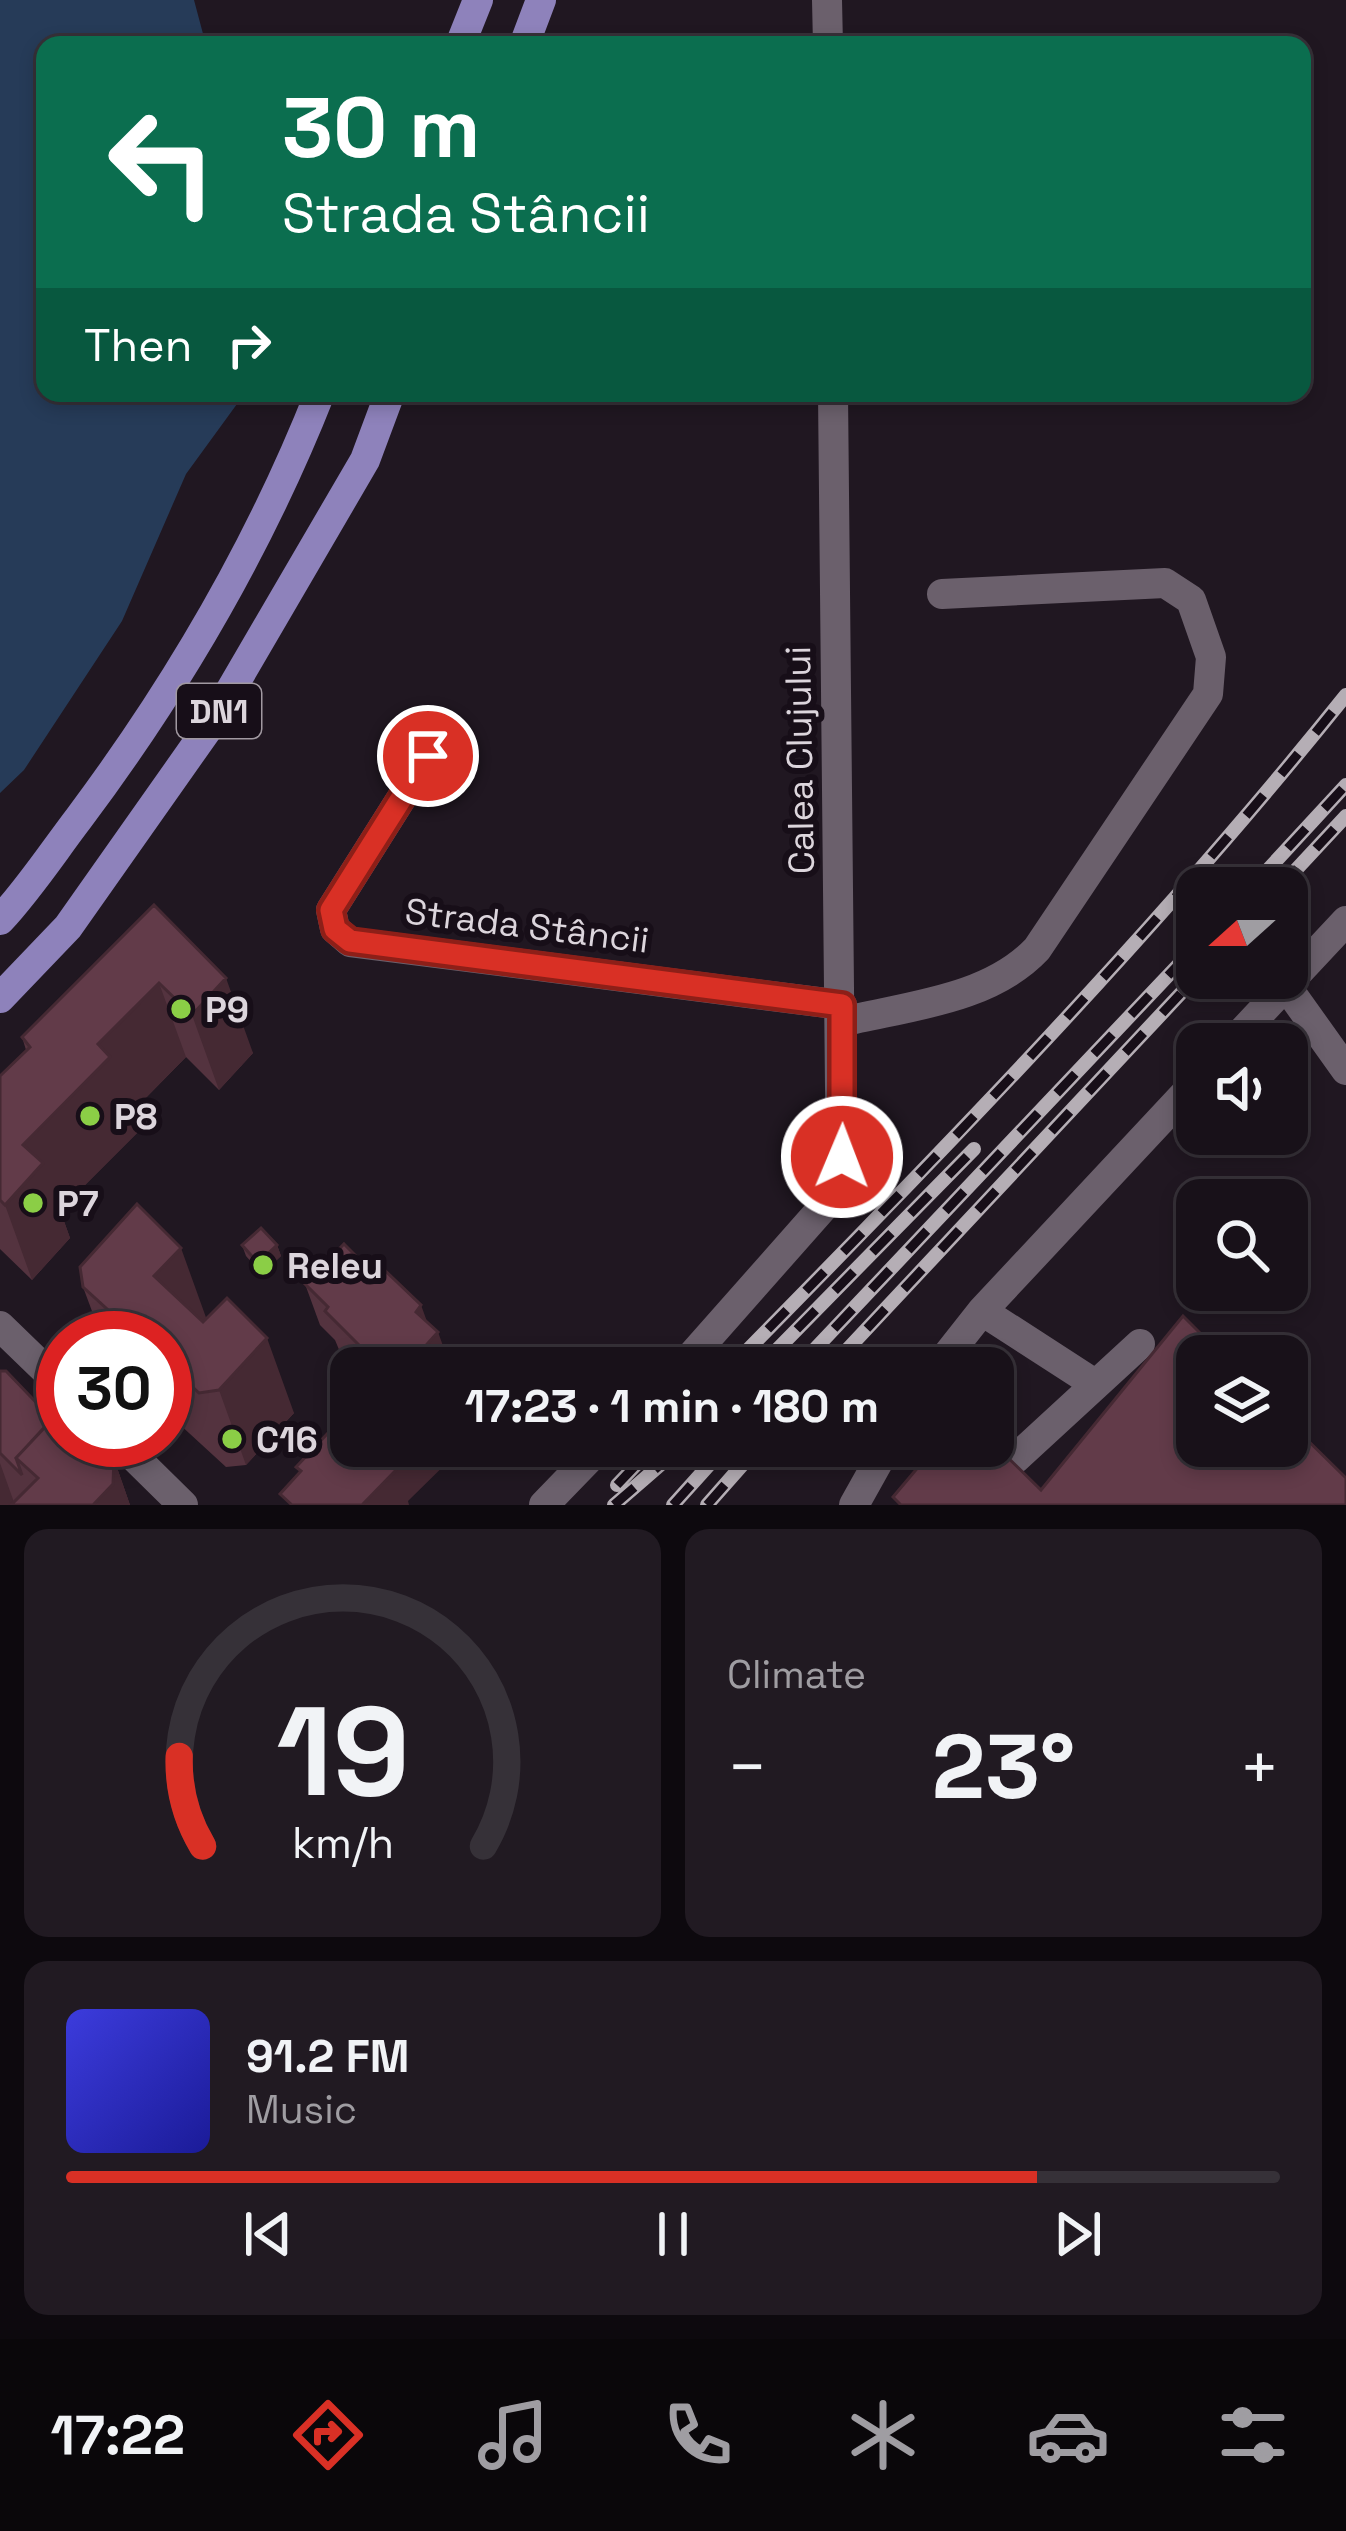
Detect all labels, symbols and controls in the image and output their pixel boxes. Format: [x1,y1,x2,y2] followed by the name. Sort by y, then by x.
[282,74,481,182] text: 30 m
[84,84,240,240] icon: left
[282,179,650,248] text: Strada Stâncii
[216,312,282,378] icon: right
[84,317,192,374] text: Then
[775,645,825,875] street label: Calea Clujului
[177,684,261,738] road number: DN1
[377,705,479,807] pin
[395,723,461,789] icon: arrive
[1176,867,1308,999] north arrow
[1176,867,1308,1467] map controls
[402,888,651,964] street label: Strada Stâncii
[205,987,249,1033] place label: P9
[168,996,194,1022] marker: P9
[1176,1023,1308,1155] button: sound
[114,1094,157,1140] place label: P8
[779,1094,905,1220] position arrow
[77,1103,103,1129] marker: P8
[1176,1179,1308,1311] button: search
[57,1181,99,1227] place label: P7
[20,1190,46,1216] marker: P7
[287,1243,383,1289] place label: Releu
[250,1252,276,1278] marker: Releu
[36,1311,192,1467] speed limit sign: 30
[1176,1335,1308,1467] button: layers
[465,1378,879,1435] text: 17:23 · 1 min · 180 m
[256,1417,318,1463] place label: C16
[219,1426,245,1452] marker: C16
[727,1650,866,1699] text: Climate
[276,1672,409,1831] text: 19
[932,1709,1075,1824] text: 23°
[727,1725,768,1809] text: −
[1239,1725,1280,1809] text: +
[291,1816,394,1871] text: km/h
[246,2028,409,2085] text: 91.2 FM
[246,2085,357,2134] text: Music
[235,2201,301,2267] icon: previous
[640,2201,706,2267] icon: pause
[1045,2201,1111,2267] icon: next
[286,2393,370,2477] icon: directions
[471,2393,555,2477] icon: music
[656,2393,740,2477] icon: phone
[841,2393,925,2477] icon: climate
[1026,2393,1110,2477] icon: car
[1211,2393,1295,2477] icon: filters
[51,2401,185,2470] text: 17:22

